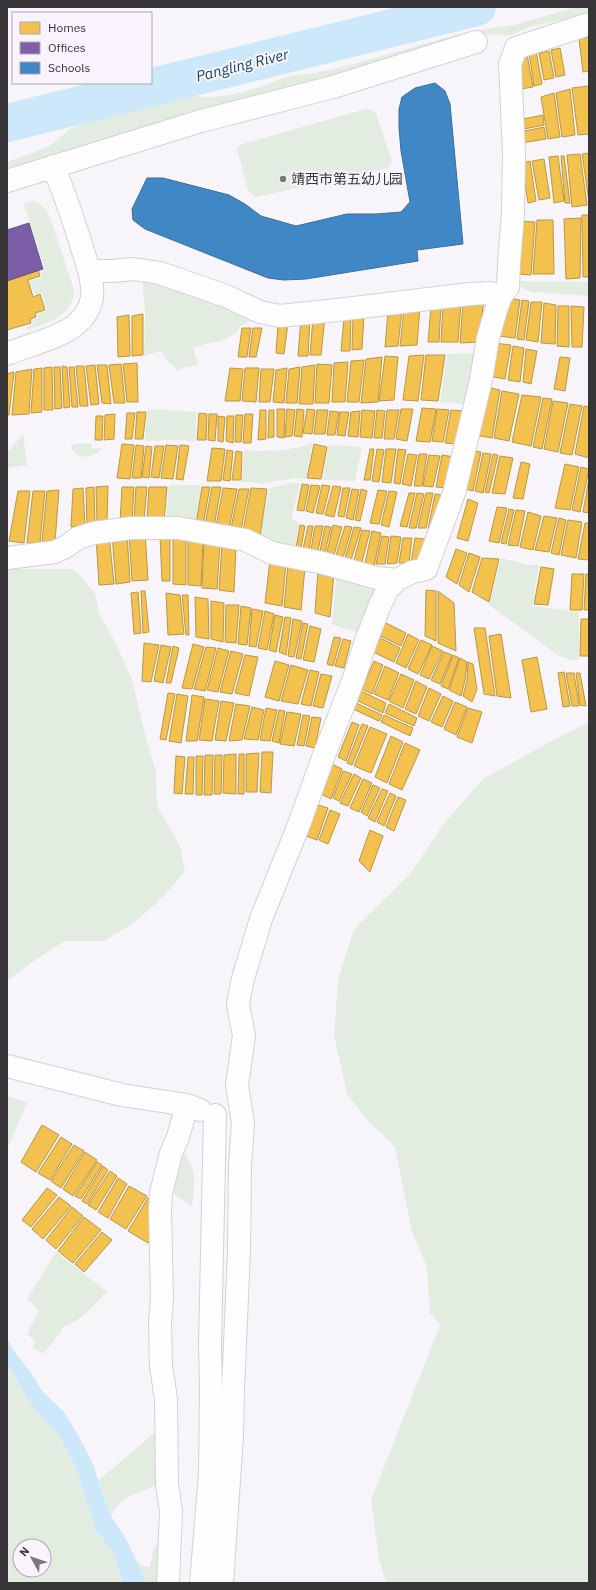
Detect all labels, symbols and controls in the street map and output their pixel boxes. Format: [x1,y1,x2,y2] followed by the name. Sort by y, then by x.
[12,12,152,84] legend
[48,20,86,35] text: Homes
[48,40,86,55] text: Offices
[194,44,291,86] water label: Pangling River
[48,60,91,75] text: Schools
[291,170,403,188] place label: 靖西市第五幼儿园
[278,174,288,184] marker: 靖西市第五幼儿园
[12,1538,52,1578] north arrow
[16,1544,32,1559] text: N

